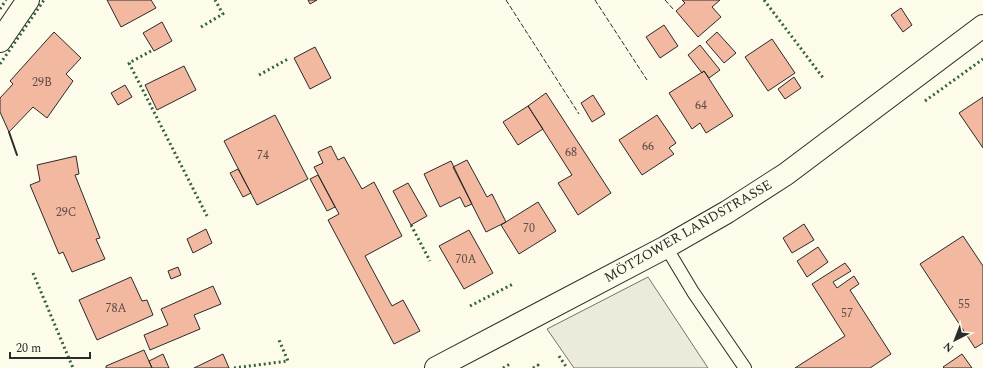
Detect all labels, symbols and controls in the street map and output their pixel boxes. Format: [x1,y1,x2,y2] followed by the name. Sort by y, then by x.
[32,73,52,92] house number: 29B
[695,96,707,115] house number: 64
[642,137,654,156] house number: 66
[565,143,577,162] house number: 68
[257,146,269,165] house number: 74
[600,174,776,288] street label: MÖTZOWER LANDSTRASSE
[56,203,76,222] house number: 29C
[523,219,535,238] house number: 70
[455,250,477,269] house number: 70A
[958,295,970,314] house number: 55
[105,299,127,318] house number: 78A
[841,304,853,323] house number: 57
[935,320,975,360] north arrow
[10,334,90,360] scale bar
[940,338,958,356] text: N
[16,339,41,358] text: 20 m

